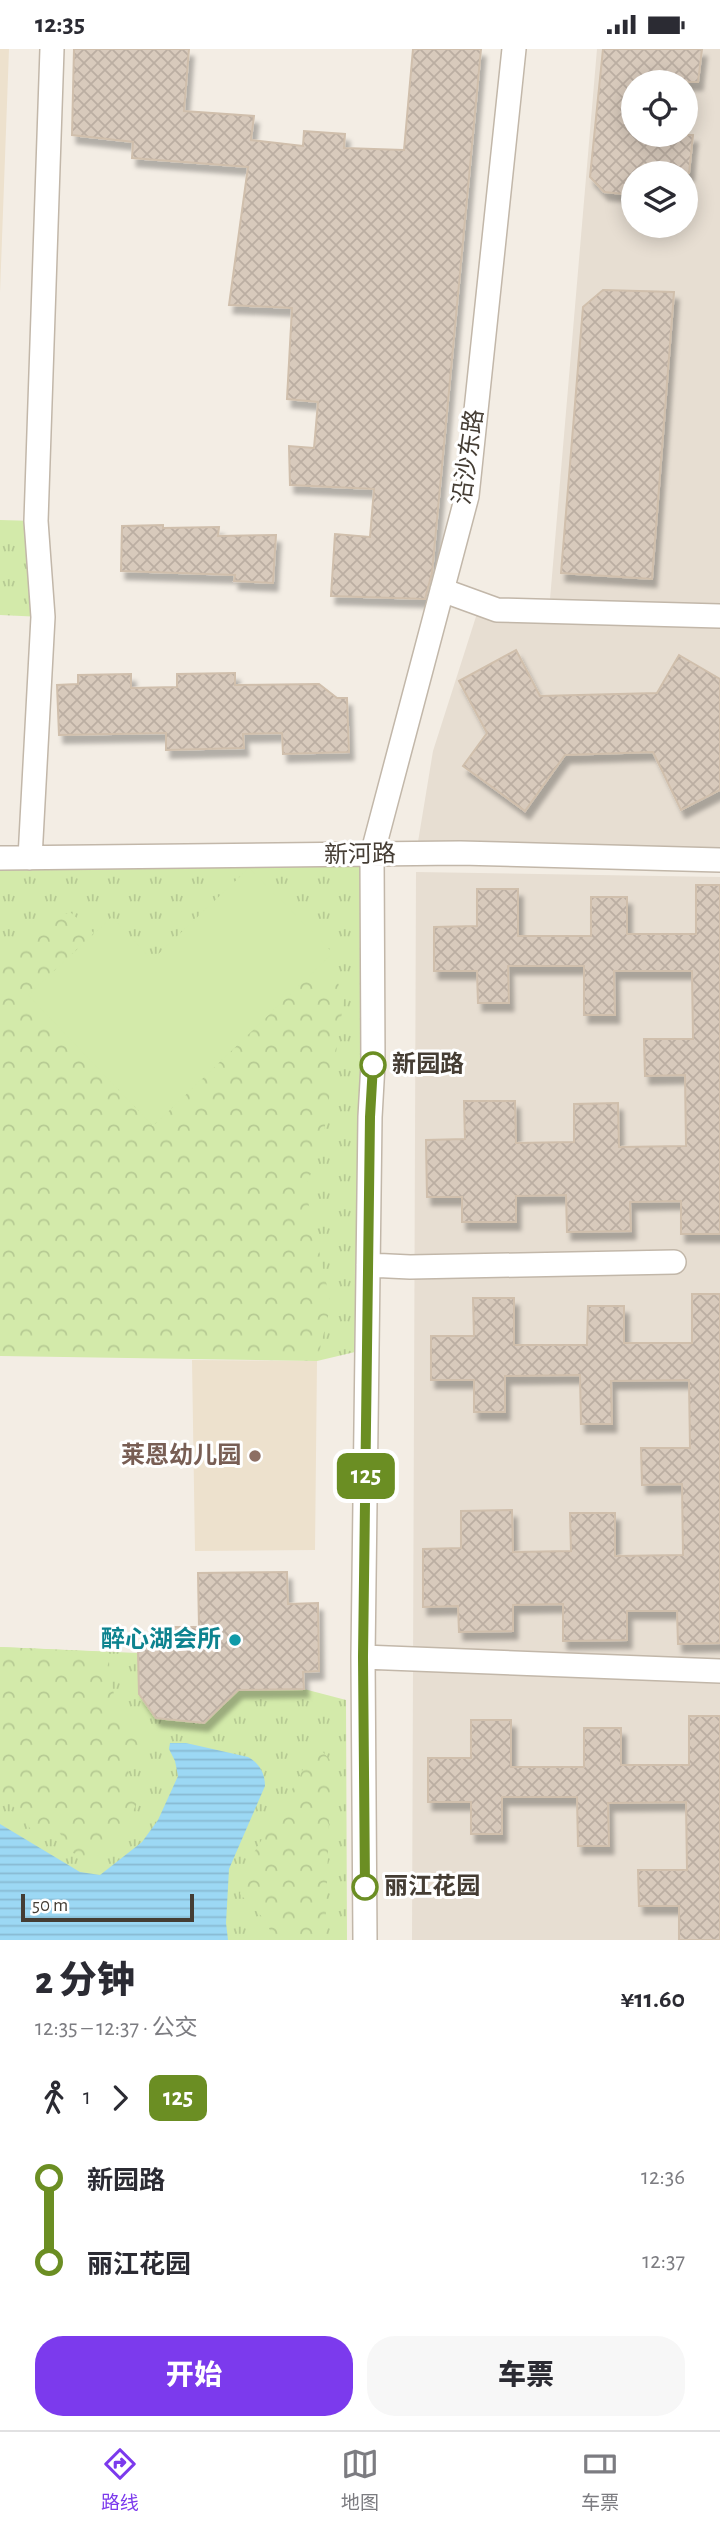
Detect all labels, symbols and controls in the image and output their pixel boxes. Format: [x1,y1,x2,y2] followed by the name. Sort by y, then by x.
[35,11,85,37] text: 12:35
[621,70,698,238] map controls
[621,70,698,147] button: locate
[621,161,698,238] button: layers
[448,408,488,506] street label: 沿沙东路
[324,840,396,868] street label: 新河路
[392,1051,464,1077] place label: 新园路
[360,1052,386,1078] marker: 新园路
[121,1442,241,1468] place label: 莱恩幼儿园
[247,1448,263,1464] marker: 莱恩幼儿园
[326,1453,406,1499] line badge: 125
[351,1464,381,1488] text: 125
[101,1626,221,1652] place label: 醉心湖会所
[227,1632,243,1648] marker: 醉心湖会所
[384,1873,480,1899] place label: 丽江花园
[352,1874,378,1900] marker: 丽江花园
[21,1891,194,1923] scale bar
[32,1896,68,1915] text: 50 m
[35,1963,135,2001] text: 2 分钟
[621,1986,685,2012] text: ¥11.60
[35,2017,198,2040] text: 12:35 – 12:37 · 公交
[35,2079,73,2117] icon: walk
[101,2079,139,2117] icon: forward
[83,2086,91,2109] text: 1
[163,2086,193,2110] text: 125
[641,2166,685,2189] text: 12:36
[87,2168,165,2194] text: 新园路
[642,2250,685,2273] text: 12:37
[87,2252,191,2278] text: 丽江花园
[35,2336,353,2416] button: 开始
[367,2336,685,2416] button: 车票
[101,2445,139,2515] tab: 路线
[341,2445,379,2515] tab: 地图
[581,2445,619,2515] tab: 车票

